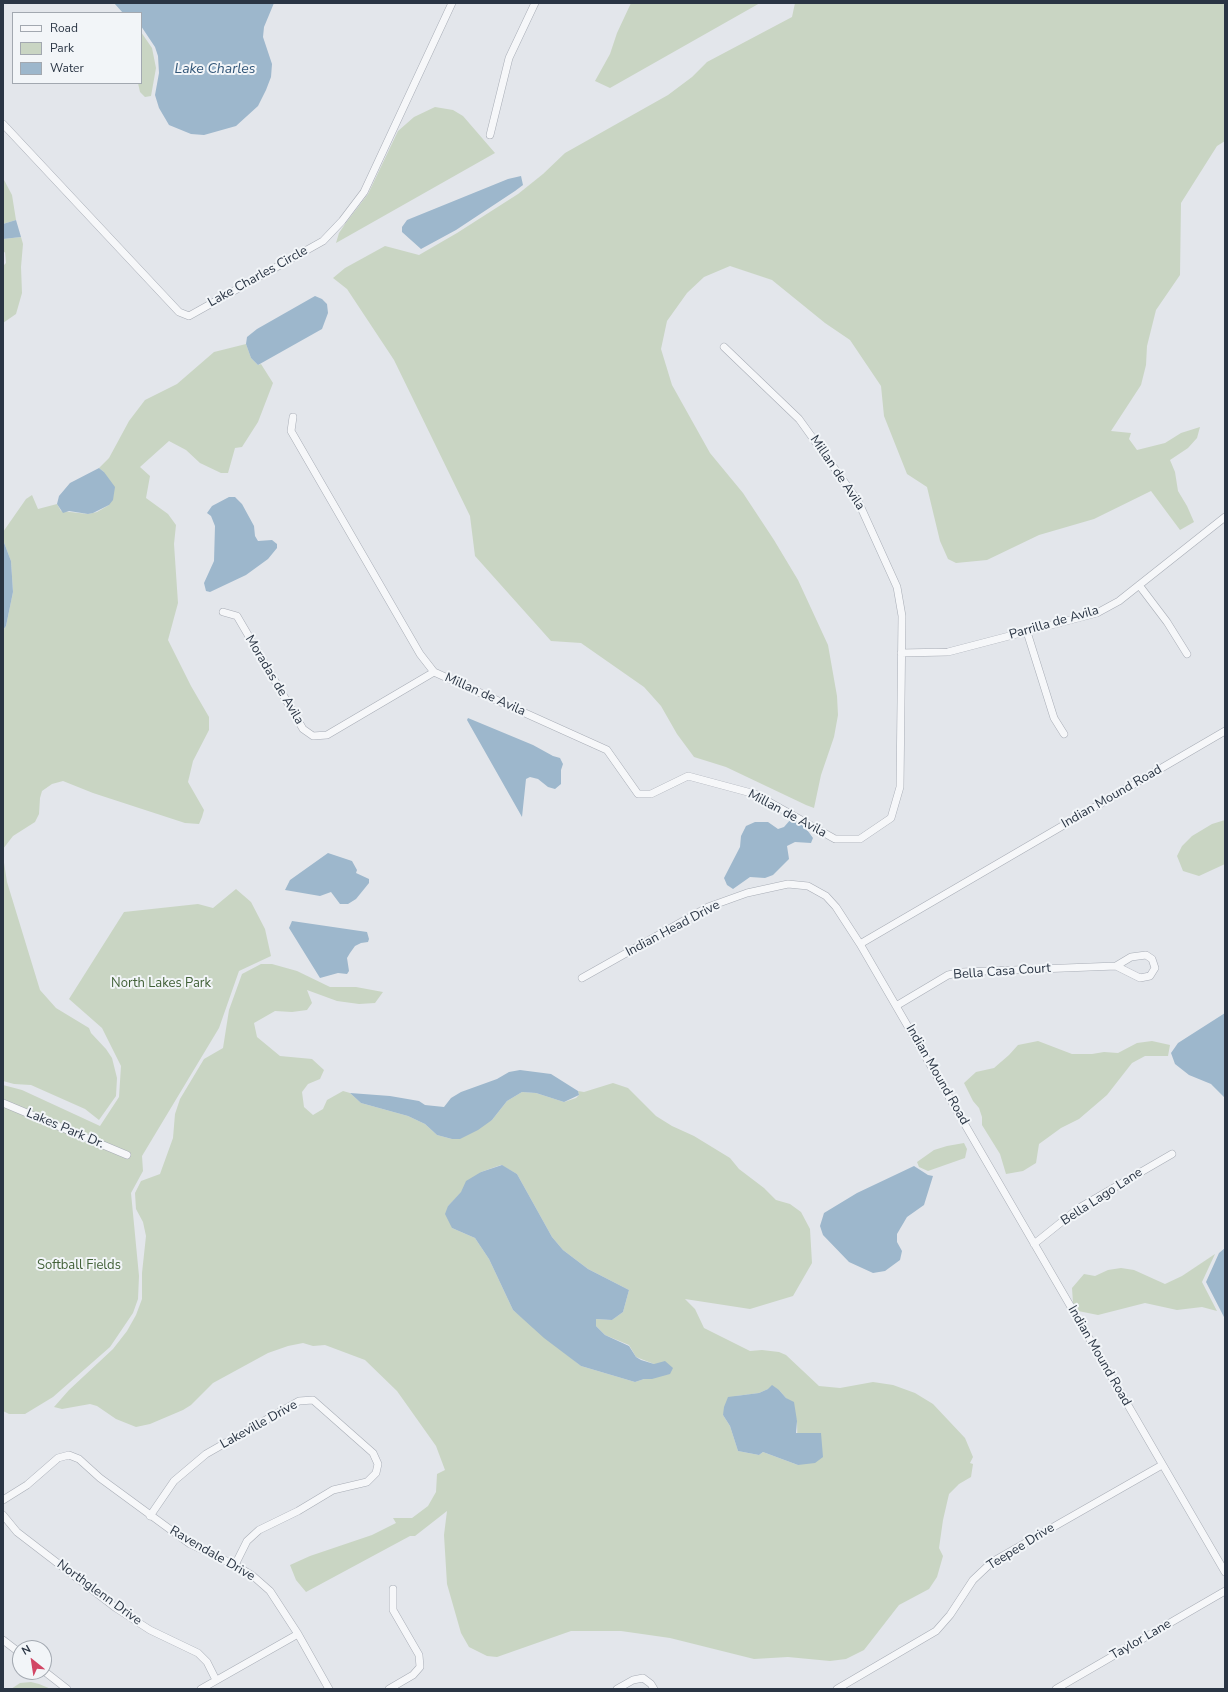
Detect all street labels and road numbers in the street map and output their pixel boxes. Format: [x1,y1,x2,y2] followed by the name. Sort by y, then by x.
[205,243,311,311] street label: Lake Charles Circle
[806,433,868,513] street label: Millan de Avila
[1007,603,1101,643] street label: Parrilla de Avila
[241,633,307,727] street label: Moradas de Avila
[442,670,528,720] street label: Millan de Avila
[1059,762,1165,832] street label: Indian Mound Road
[745,787,829,841] street label: Millan de Avila
[623,898,723,960] street label: Indian Head Drive
[953,961,1051,983] street label: Bella Casa Court
[902,1022,972,1128] street label: Indian Mound Road
[24,1106,106,1152] street label: Lakes Park Dr.
[1058,1165,1146,1229] street label: Bella Lago Lane
[1064,1303,1134,1409] street label: Indian Mound Road
[218,1397,300,1453] street label: Lakeville Drive
[985,1520,1057,1574] street label: Teepee Drive
[167,1523,257,1585] street label: Ravendale Drive
[54,1557,144,1629] street label: Northglenn Drive
[1108,1616,1174,1664] street label: Taylor Lane

